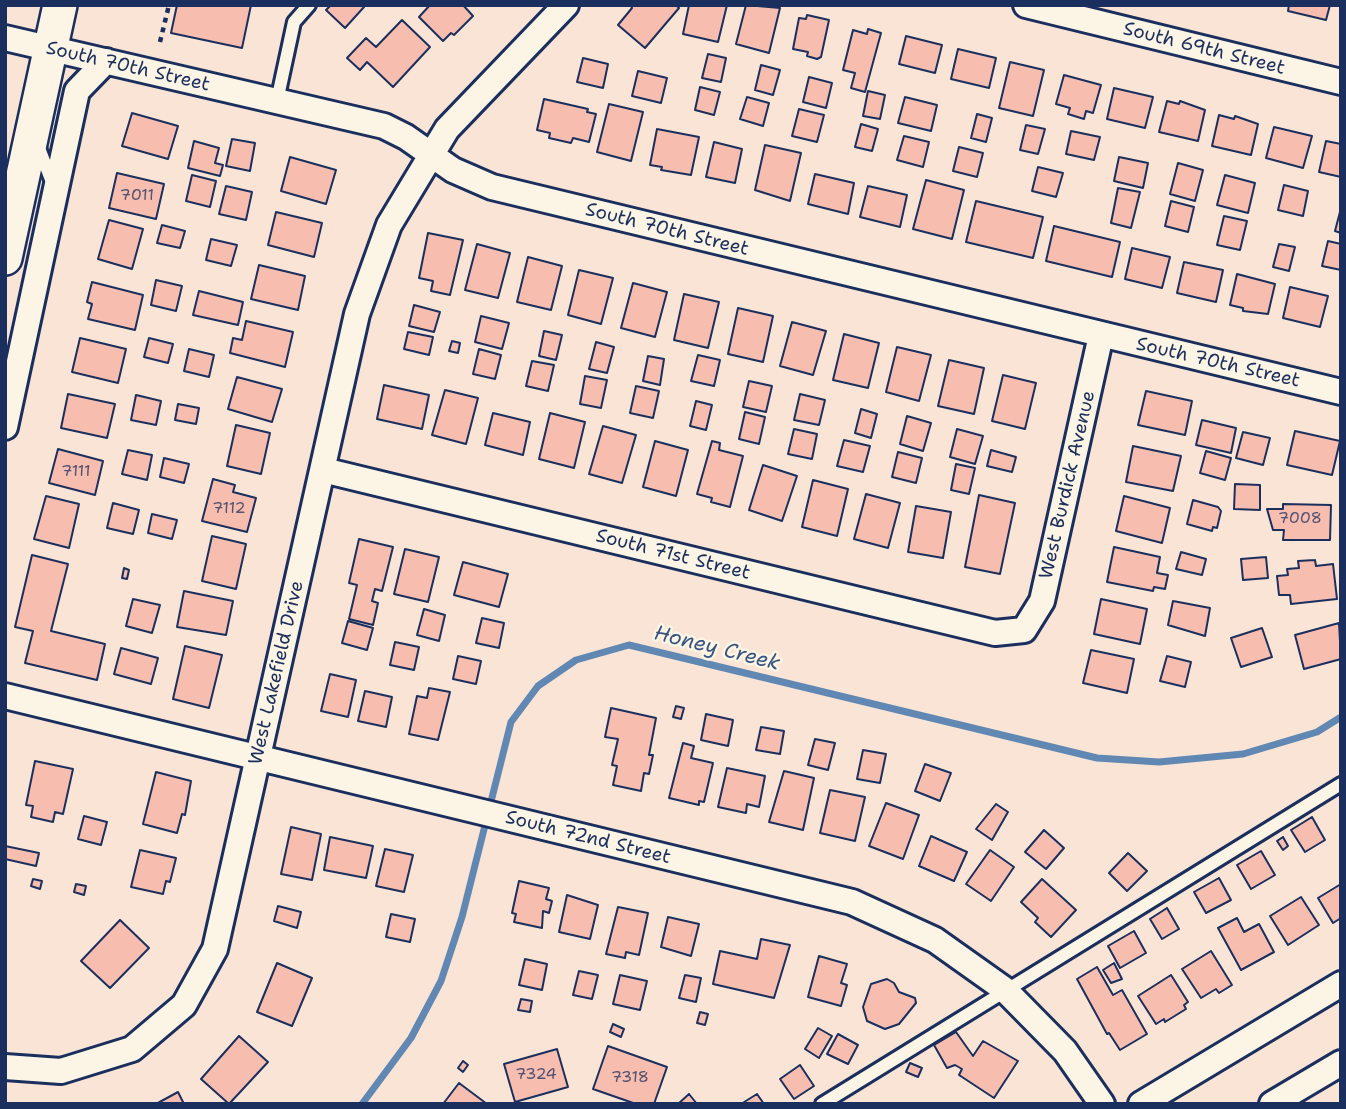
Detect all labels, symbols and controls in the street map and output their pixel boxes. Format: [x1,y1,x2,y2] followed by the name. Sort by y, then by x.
[1121,18,1287,80] street label: South 69th Street
[44,37,212,97] street label: South 70th Street
[120,186,154,206] house number: 7011
[583,199,751,261] street label: South 70th Street
[1134,333,1302,393] street label: South 70th Street
[1035,389,1101,581] street label: West Burdick Avenue
[61,462,91,482] house number: 7111
[212,499,246,519] house number: 7112
[1278,509,1322,529] house number: 7008
[593,525,753,585] street label: South 71st Street
[245,579,309,767] street label: West Lakefield Drive
[651,621,783,677] water label: Honey Creek
[503,806,673,870] street label: South 72nd Street
[515,1065,557,1085] house number: 7324
[611,1068,649,1088] house number: 7318

